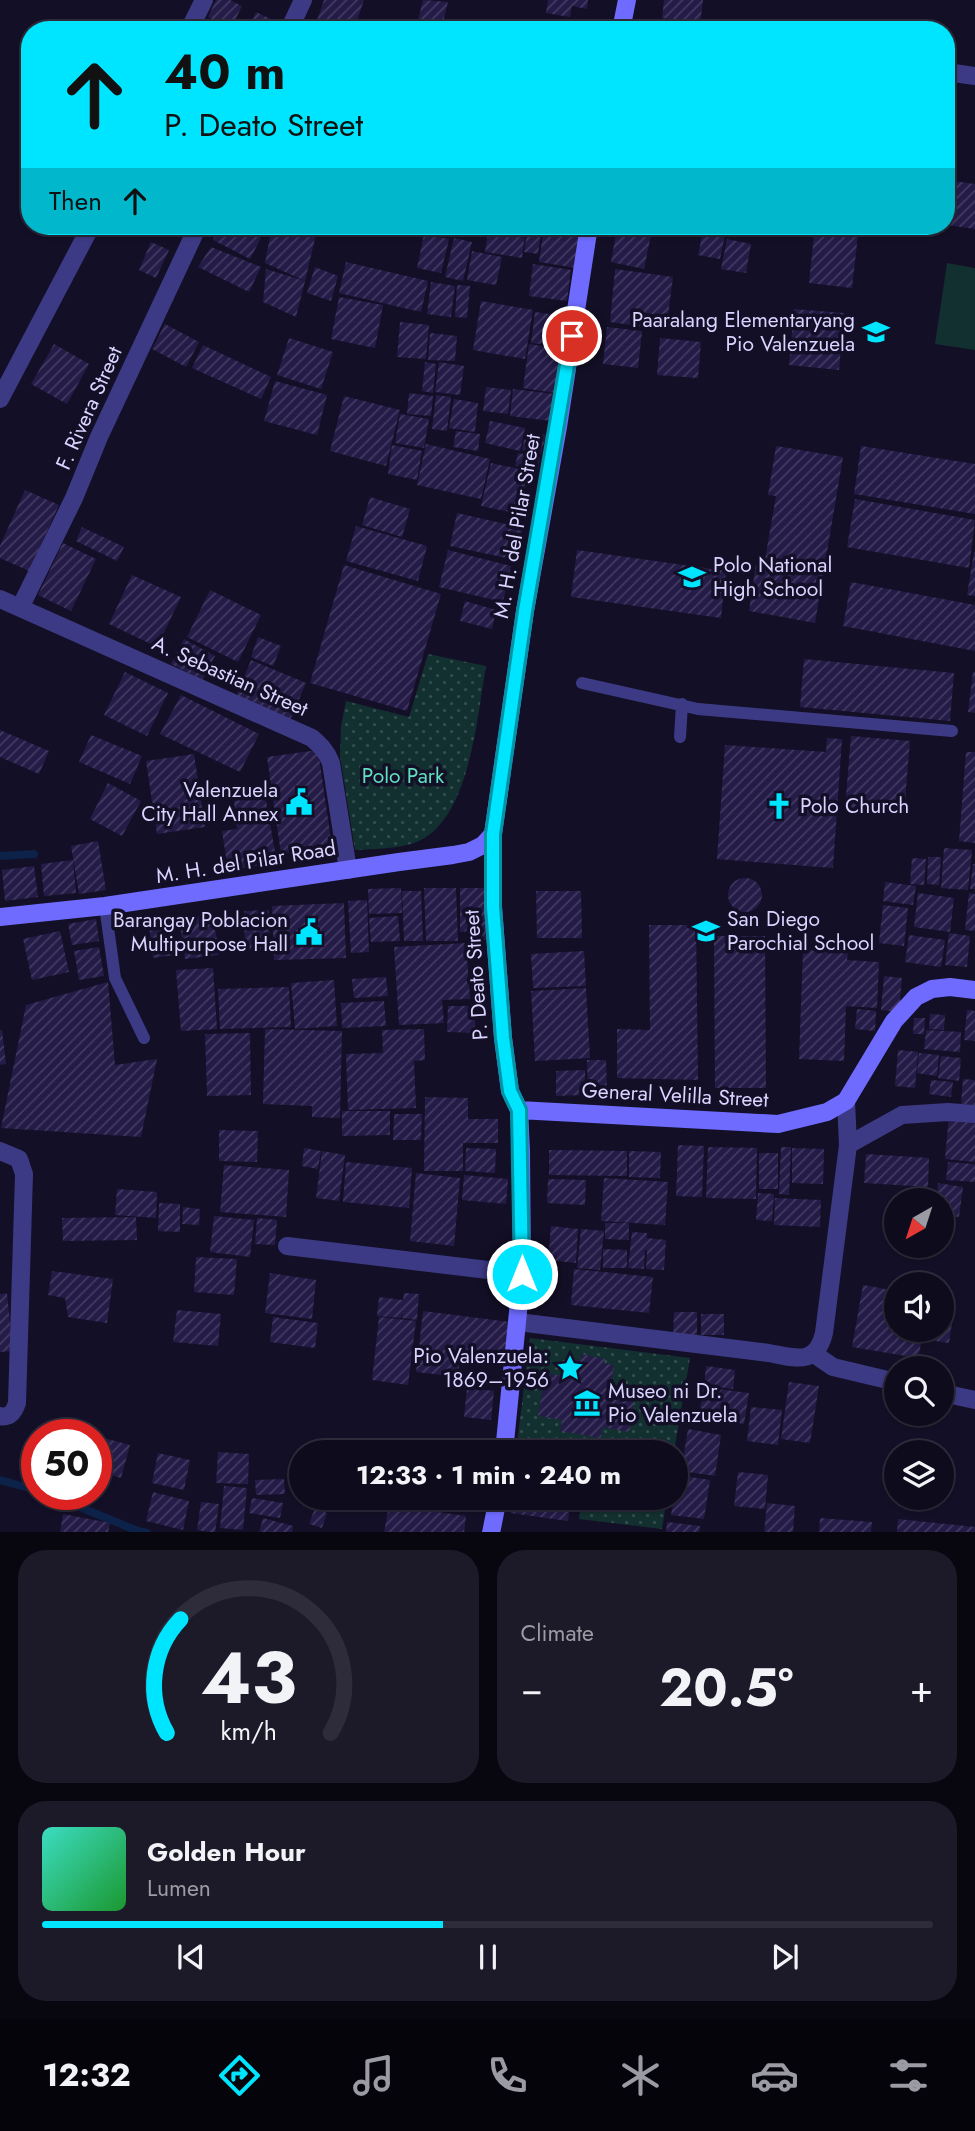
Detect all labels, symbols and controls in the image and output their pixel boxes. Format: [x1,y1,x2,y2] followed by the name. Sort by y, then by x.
[164,37,286,107] text: 40 m
[49,49,140,140] icon: ahead
[164,102,363,148] text: P. Deato Street
[49,182,102,220] text: Then
[116,182,154,220] icon: ahead
[632,305,855,359] place label: Paaralang Elementaryang Pio Valenzuela
[542,306,602,366] pin
[553,317,591,355] icon: arrive
[861,317,891,347] school or university icon: Paaralang Elementaryang Pio Valenzuela
[48,341,130,475] street label: F. Rivera Street
[486,431,548,621] street label: M. H. del Pilar Street
[713,550,832,604] place label: Polo National High School
[677,562,707,592] school or university icon: Polo National High School
[147,628,313,724] street label: A. Sebastian Street
[362,761,445,791] park label: Polo Park
[141,775,278,829] place label: Valenzuela City Hall Annex
[284,787,314,817] public building icon: Valenzuela City Hall Annex
[764,791,794,821] church icon: Polo Church
[800,791,909,821] place label: Polo Church
[154,833,338,891] street label: M. H. del Pilar Road
[727,904,874,958] place label: San Diego Parochial School
[113,905,288,959] place label: Barangay Poblacion Multipurpose Hall
[456,909,496,1041] street label: P. Deato Street
[691,916,721,946] school or university icon: San Diego Parochial School
[294,917,324,947] public building icon: Barangay Poblacion Multipurpose Hall
[581,1075,769,1115] street label: General Velilla Street
[884,1188,954,1258] north arrow
[884,1188,954,1510] map controls
[485,1237,559,1311] position arrow
[884,1272,954,1342] button: sound
[413,1341,549,1395] place label: Pio Valenzuela: 1869–1956
[555,1353,585,1383] place icon: Pio Valenzuela: 1869–1956
[884,1356,954,1426] button: search
[608,1376,738,1430] place label: Museo ni Dr. Pio Valenzuela
[572,1388,602,1418] museum icon: Museo ni Dr. Pio Valenzuela
[21,1419,112,1510] speed limit sign: 50
[884,1440,954,1510] button: layers
[356,1456,621,1494] text: 12:33 · 1 min · 240 m
[521,1616,594,1650] text: Climate
[200,1625,296,1730] text: 43
[659,1650,793,1726] text: 20.5°
[521,1661,543,1716] text: −
[910,1661,933,1716] text: +
[220,1712,277,1748] text: km/h
[147,1833,306,1871] text: Golden Hour
[147,1871,211,1905] text: Lumen
[172,1938,210,1976] icon: previous
[469,1938,507,1976] icon: pause
[766,1938,804,1976] icon: next
[215,2051,264,2100] icon: directions
[349,2051,398,2100] icon: music
[483,2051,532,2100] icon: phone
[616,2051,665,2100] icon: climate
[750,2051,799,2100] icon: car
[884,2051,933,2100] icon: filters
[42,2052,131,2098] text: 12:32

